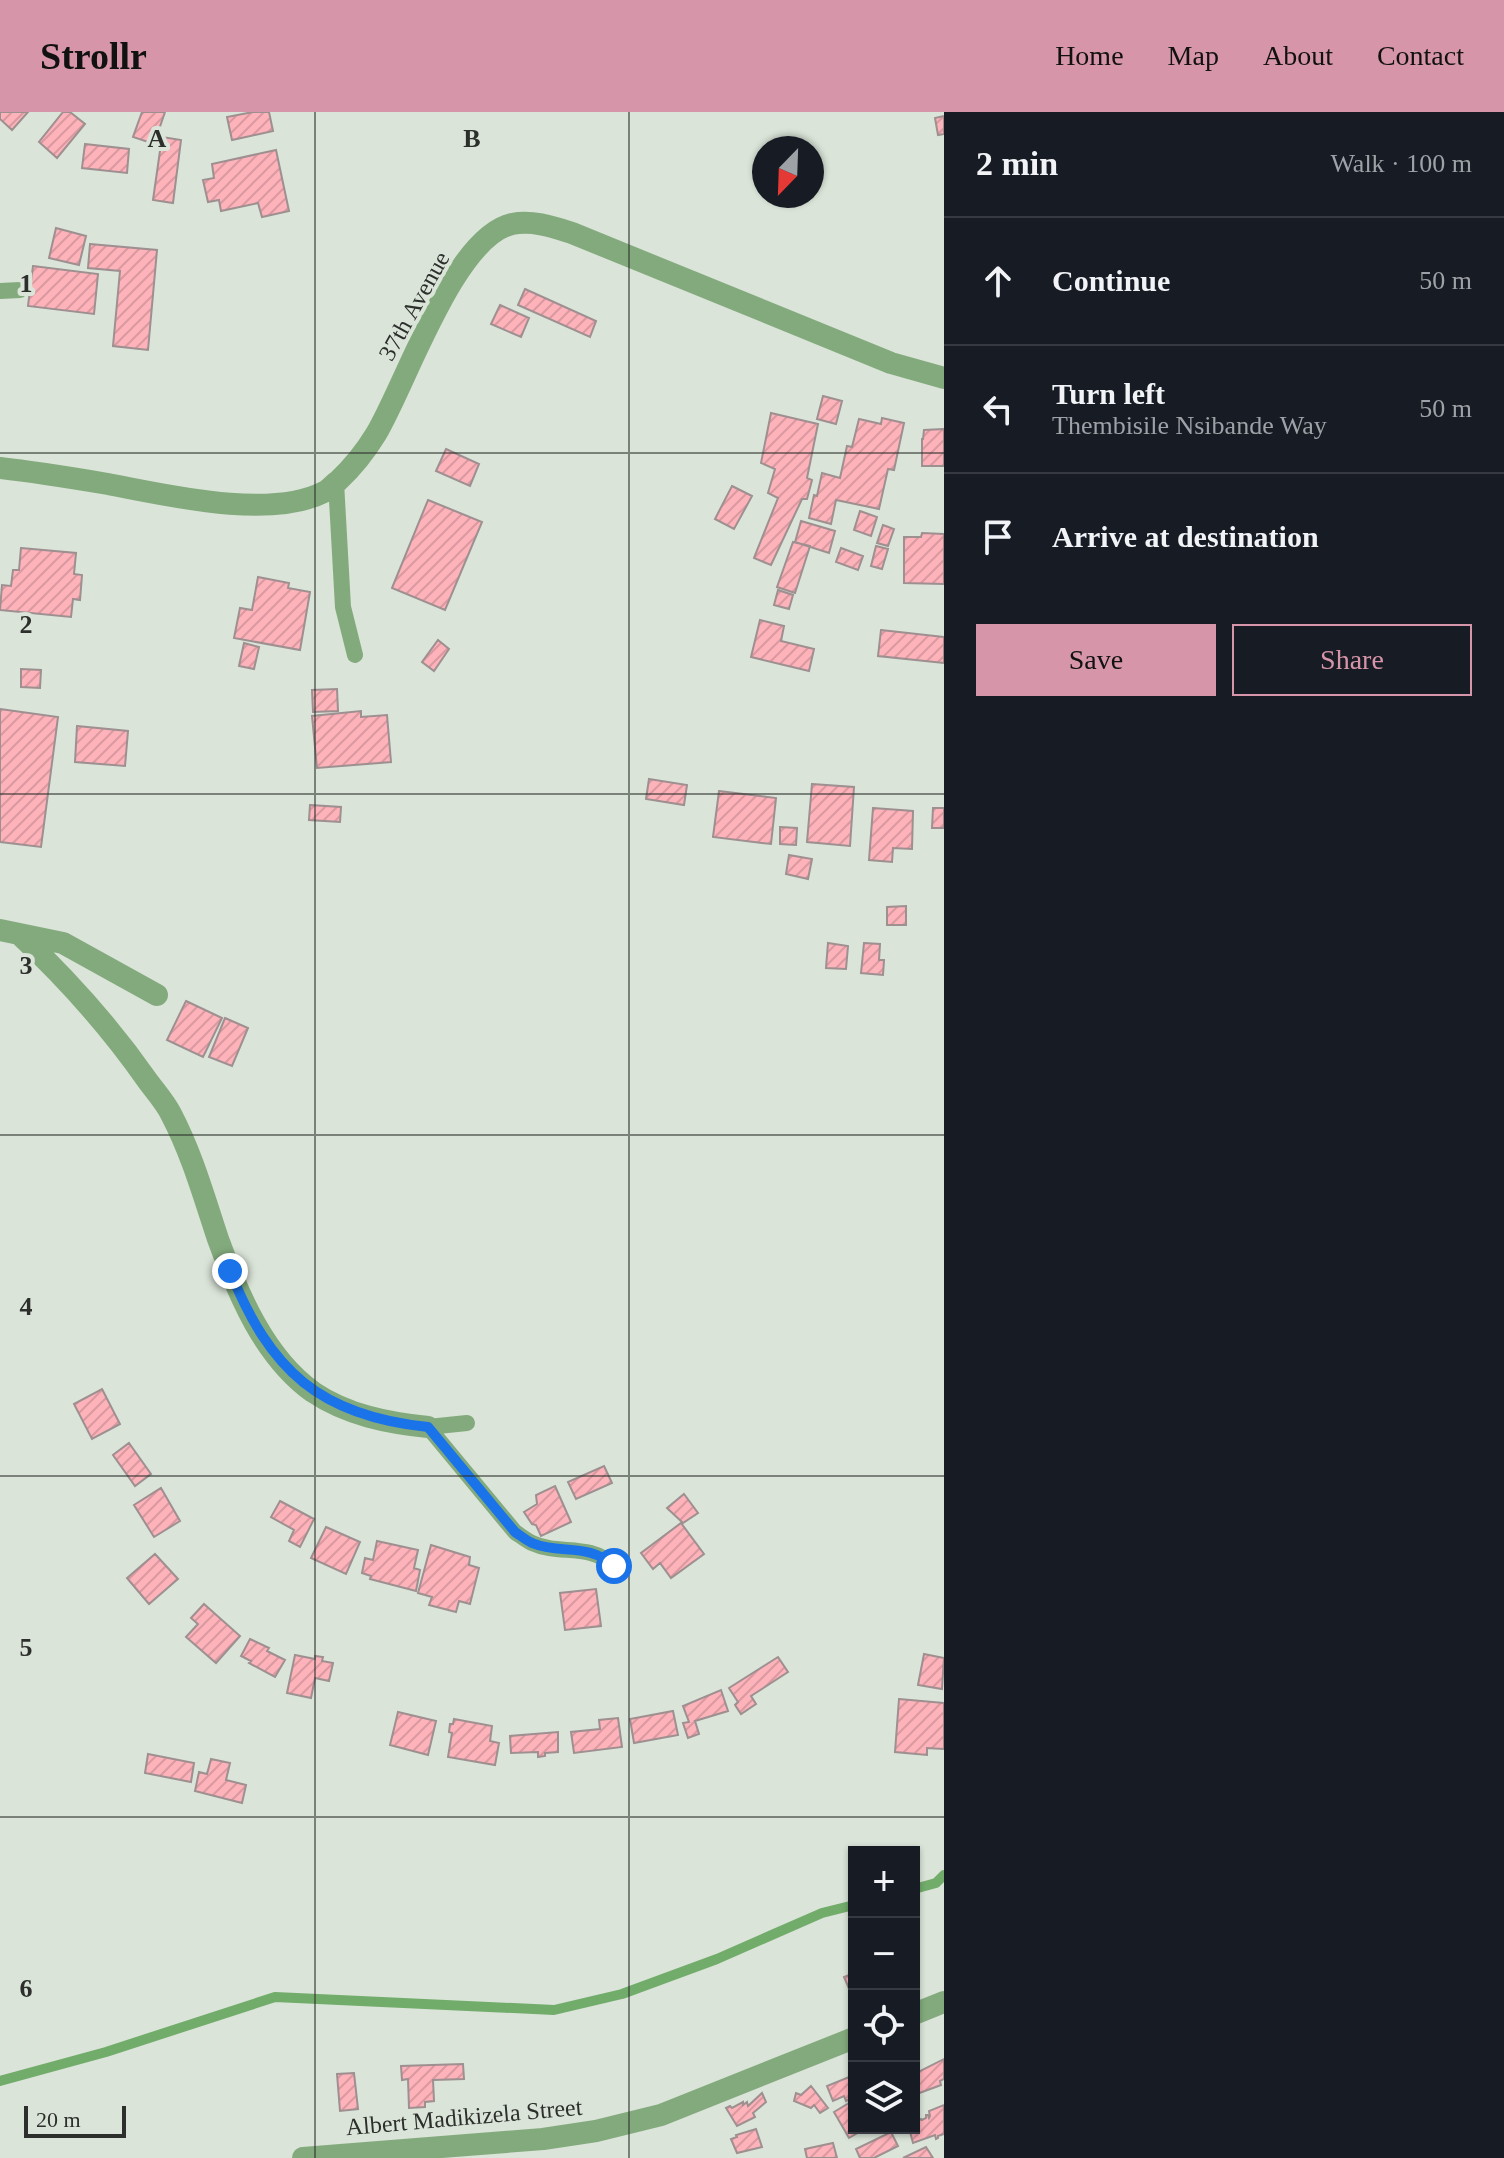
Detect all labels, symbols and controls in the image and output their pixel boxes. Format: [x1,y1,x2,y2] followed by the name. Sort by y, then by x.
[40,35,147,77] text: Strollr
[1055,40,1124,71] text: Home
[1168,40,1219,71] text: Map
[1263,40,1333,71] text: About
[1377,40,1464,71] text: Contact
[148,124,167,153] text: A
[463,124,481,153] text: B
[752,136,824,208] north arrow
[976,145,1058,182] text: 2 min
[1330,149,1472,178] text: Walk · 100 m
[373,247,455,365] street label: 37th Avenue
[976,259,1020,303] icon: ahead
[1052,264,1170,297] text: Continue
[1419,266,1472,295] text: 50 m
[20,269,33,298] text: 1
[1052,377,1165,410] text: Turn left
[976,387,1020,431] icon: left
[1419,394,1472,423] text: 50 m
[1052,411,1327,440] text: Thembisile Nsibande Way
[976,515,1020,559] icon: arrive
[1052,520,1319,553] text: Arrive at destination
[20,610,33,639] text: 2
[976,624,1216,696] button: Save
[1232,624,1472,696] button: Share
[20,951,33,980] text: 3
[212,1253,248,1289] route end
[20,1292,33,1321] text: 4
[596,1548,632,1584] route start
[20,1633,33,1662] text: 5
[848,1846,920,2134] map controls
[848,1846,920,1918] button: +
[848,1918,920,1990] button: −
[20,1974,33,2003] text: 6
[848,1990,920,2062] button: locate
[848,2062,920,2134] button: layers
[345,2094,584,2140] street label: Albert Madikizela Street
[24,2102,126,2138] scale bar
[36,2107,81,2132] text: 20 m

